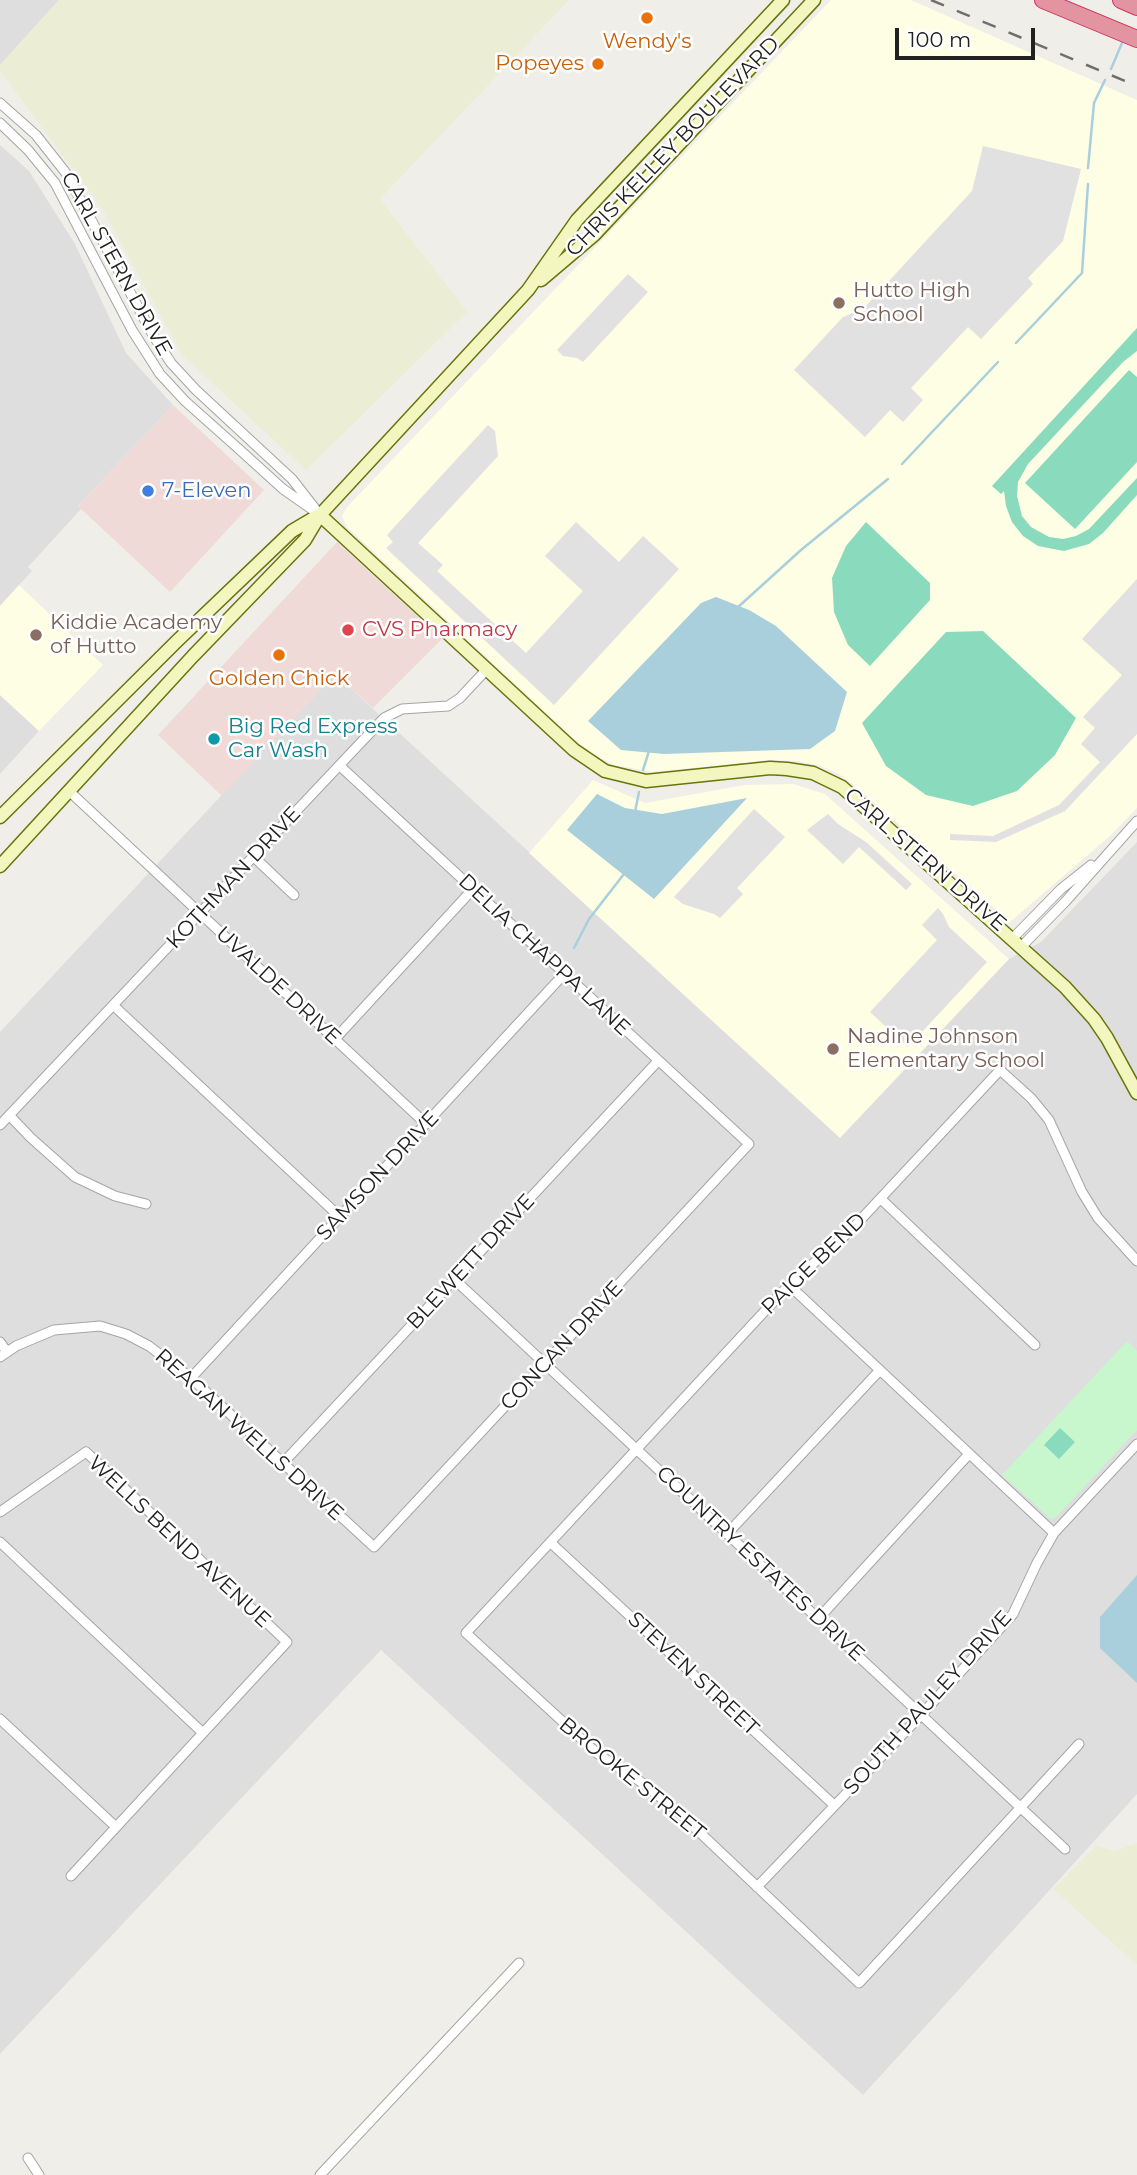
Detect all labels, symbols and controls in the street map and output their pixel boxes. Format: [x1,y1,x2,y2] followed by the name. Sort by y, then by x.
[639,10,655,26] marker: Wendy's
[899,14,1039,58] scale bar
[908,27,971,52] text: 100 m
[602,29,692,55] place label: Wendy's
[561,32,785,262] street label: CHRIS KELLEY BOULEVARD
[495,51,584,77] place label: Popeyes
[590,56,606,72] marker: Popeyes
[55,168,177,360] street label: CARL STERN DRIVE
[853,278,971,328] place label: Hutto High School
[831,295,847,311] marker: Hutto High School
[162,478,251,504] place label: 7-Eleven
[140,483,156,499] marker: 7-Eleven
[50,610,222,660] place label: Kiddie Academy of Hutto
[362,617,517,643] place label: CVS Pharmacy
[340,622,356,638] marker: CVS Pharmacy
[28,627,44,643] marker: Kiddie Academy of Hutto
[271,647,287,663] marker: Golden Chick
[209,666,349,692] place label: Golden Chick
[228,714,397,764] place label: Big Red Express Car Wash
[206,731,222,747] marker: Big Red Express Car Wash
[839,783,1011,937] street label: CARL STERN DRIVE
[162,802,306,954] street label: KOTHMAN DRIVE
[453,869,635,1041] street label: DELIA CHAPPA LANE
[210,922,346,1050] street label: UVALDE DRIVE
[847,1024,1045,1074] place label: Nadine Johnson Elementary School
[825,1041,841,1057] marker: Nadine Johnson Elementary School
[311,1106,445,1246] street label: SAMSON DRIVE
[402,1189,540,1335] street label: BLEWETT DRIVE
[756,1208,872,1320] street label: PAIGE BEND
[496,1276,628,1416] street label: CONCAN DRIVE
[150,1344,348,1526] street label: REAGAN WELLS DRIVE
[83,1451,275,1633] street label: WELLS BEND AVENUE
[651,1461,869,1667] street label: COUNTRY ESTATES DRIVE
[839,1606,1017,1800] street label: SOUTH PAULEY DRIVE
[622,1607,764,1741] street label: STEVEN STREET
[554,1712,710,1846] street label: BROOKE STREET

